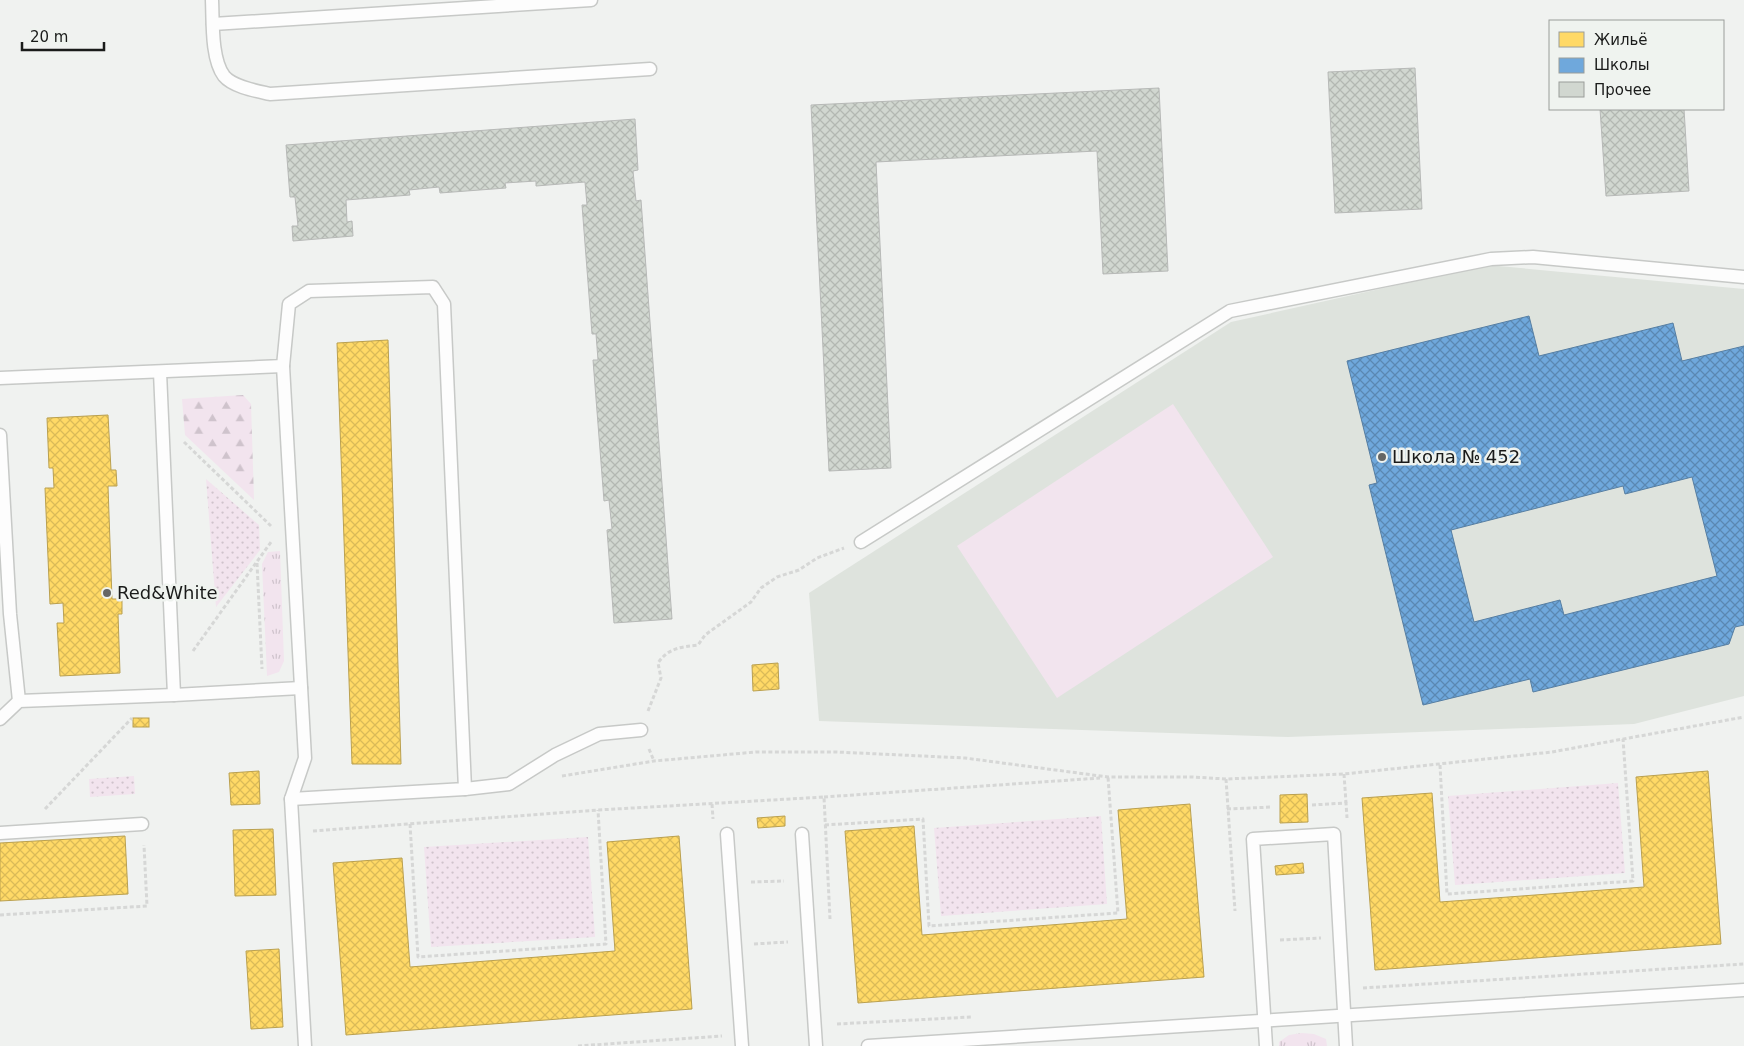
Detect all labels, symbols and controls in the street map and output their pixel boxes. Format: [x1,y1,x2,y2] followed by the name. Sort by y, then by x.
[22,20,105,52] scale bar
[1549,20,1724,110] legend
[30,28,68,46] text: 20 m
[1594,31,1648,49] text: Жильё
[1594,56,1650,74] text: Школы
[1594,81,1651,99] text: Прочее
[1392,446,1520,467] place label: Школа № 452
[1376,451,1388,463] marker: Школа № 452
[117,582,218,603] place label: Red&White
[101,587,113,599] marker: Red&White

